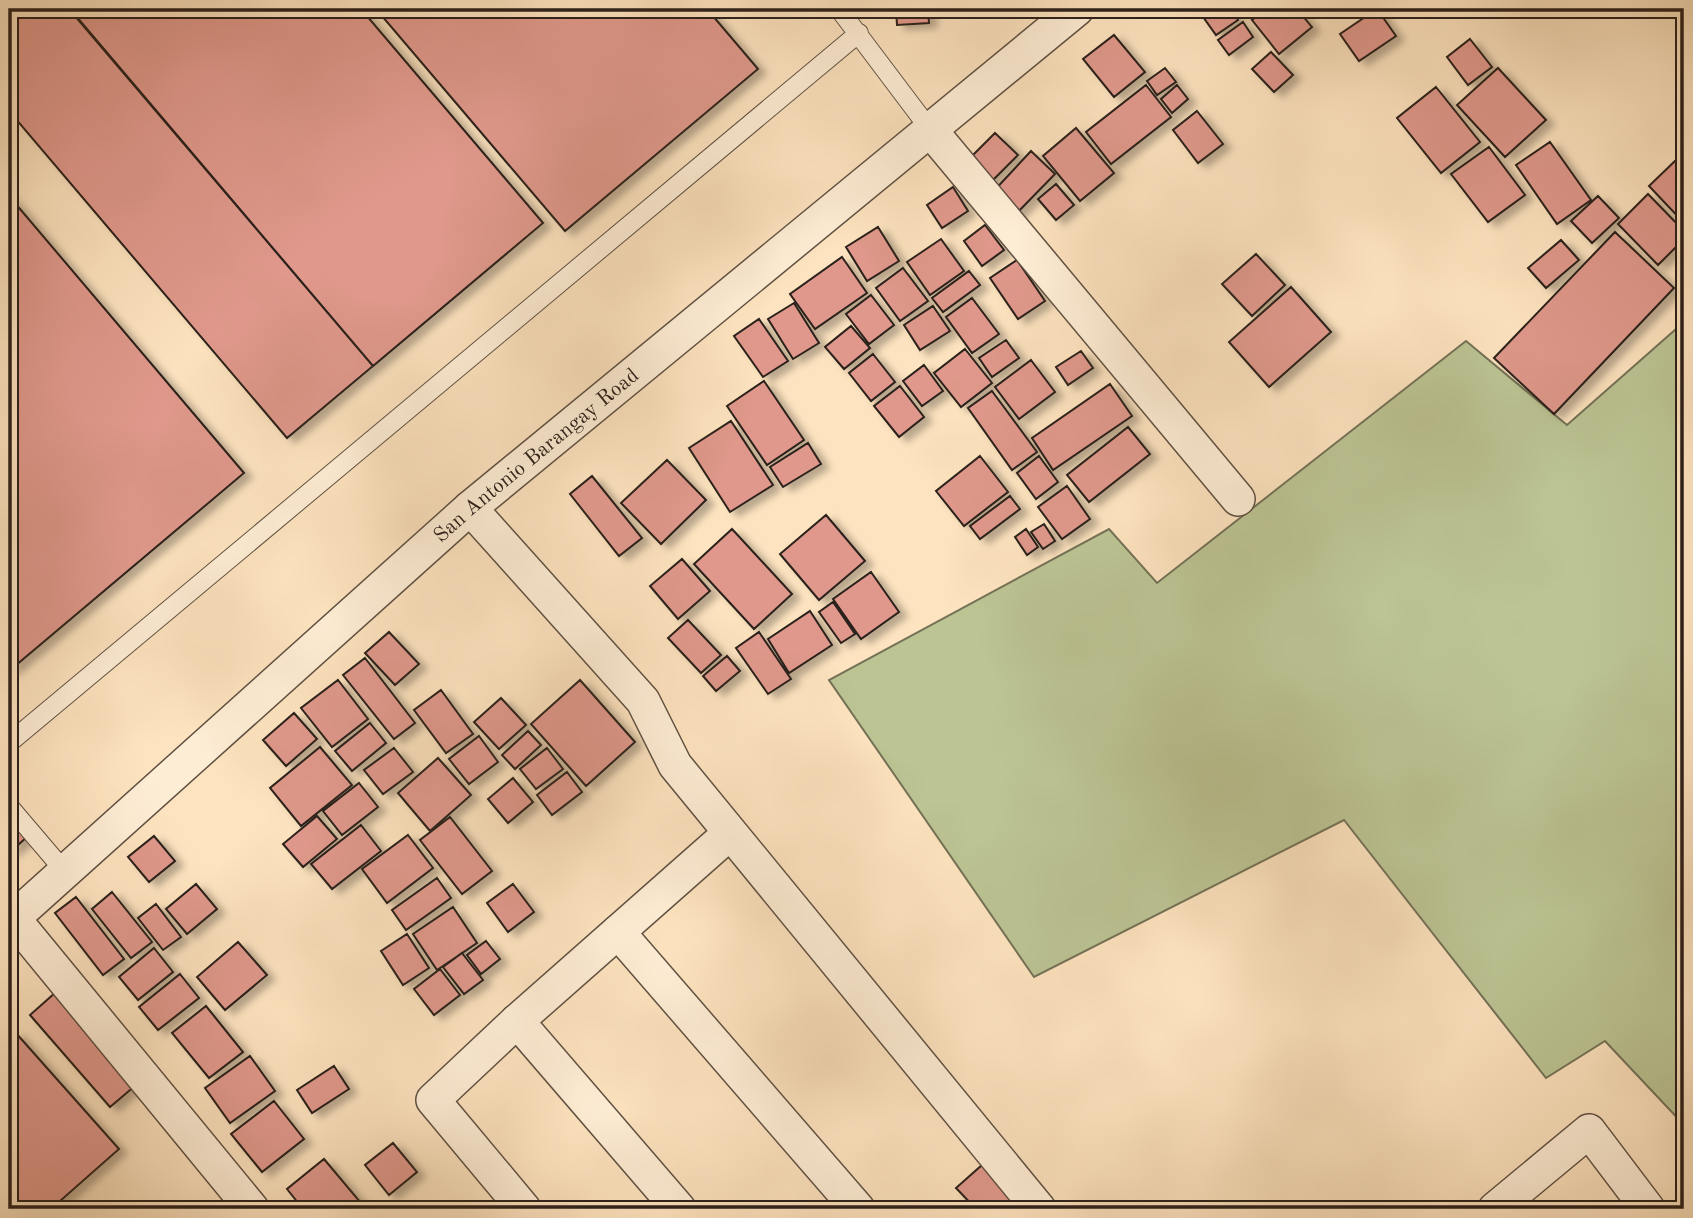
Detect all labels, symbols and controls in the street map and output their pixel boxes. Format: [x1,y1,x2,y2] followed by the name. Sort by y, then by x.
[430,365,643,547] street label: San Antonio Barangay Road

